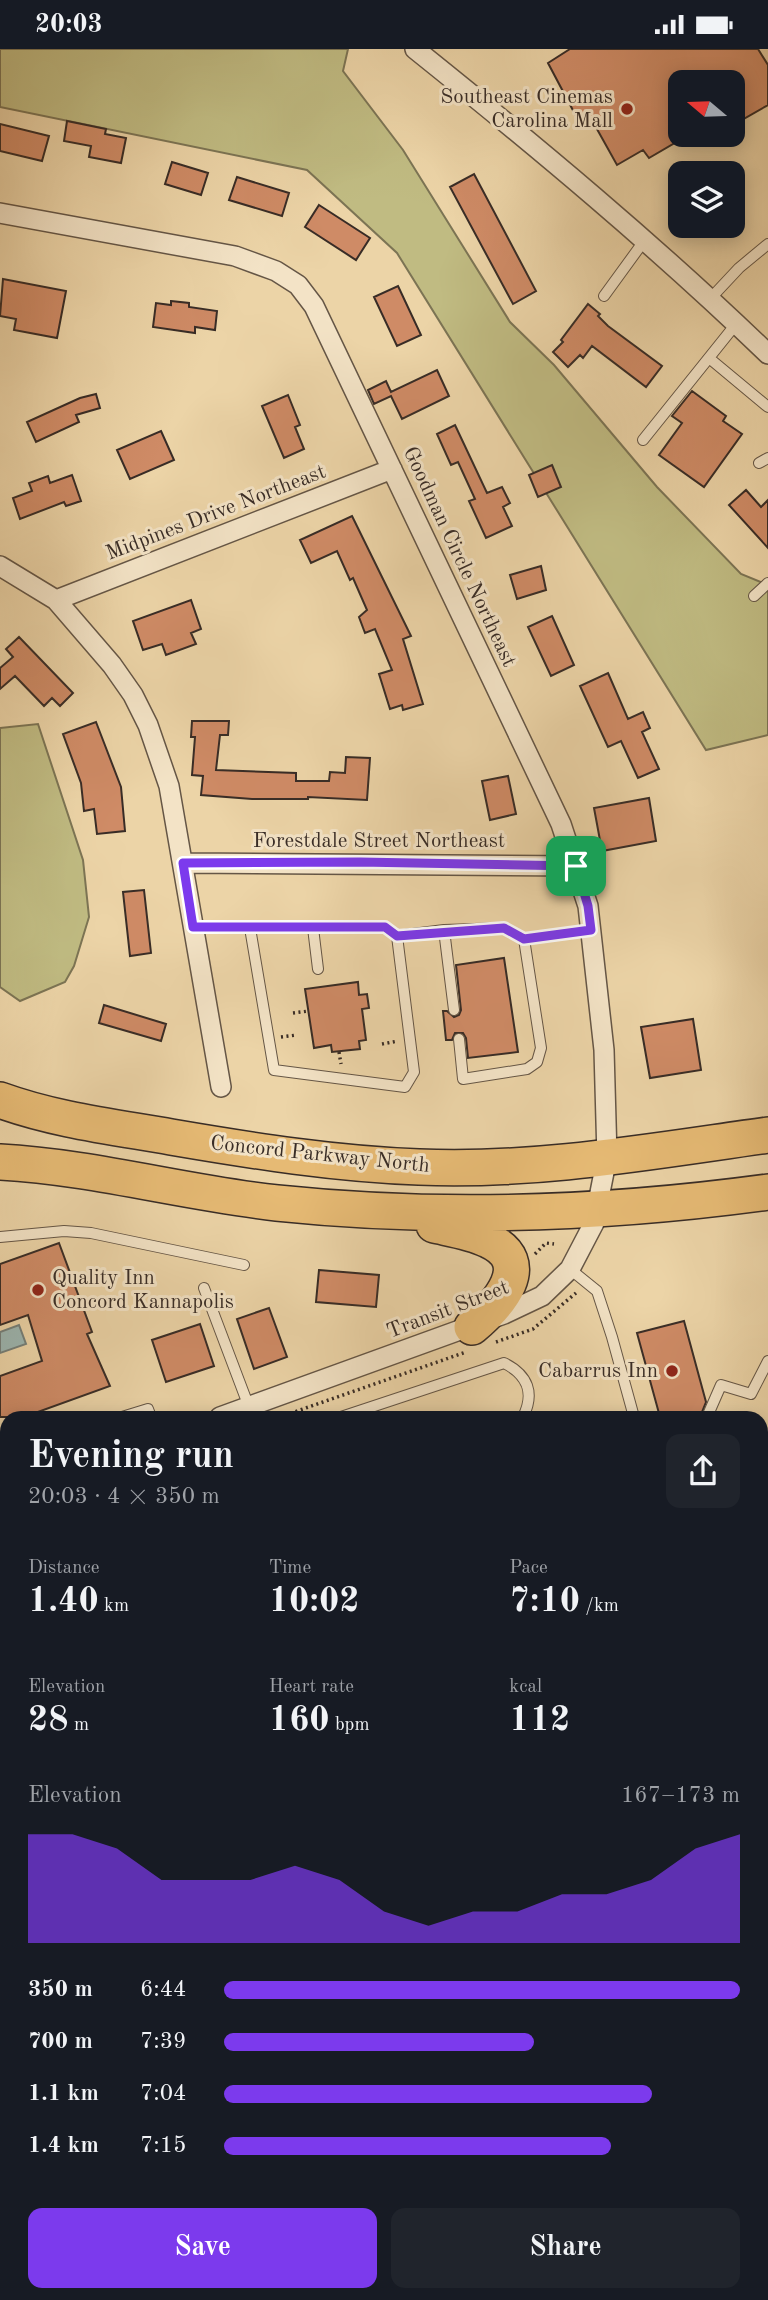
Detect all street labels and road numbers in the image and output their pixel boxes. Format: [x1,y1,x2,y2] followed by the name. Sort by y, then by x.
[399,444,519,670] street label: Goodman Circle Northeast
[103,461,329,565] street label: Midpines Drive Northeast
[253,831,505,852] street label: Forestdale Street Northeast
[209,1133,431,1177] street label: Concord Parkway North
[384,1277,512,1343] street label: Transit Street

